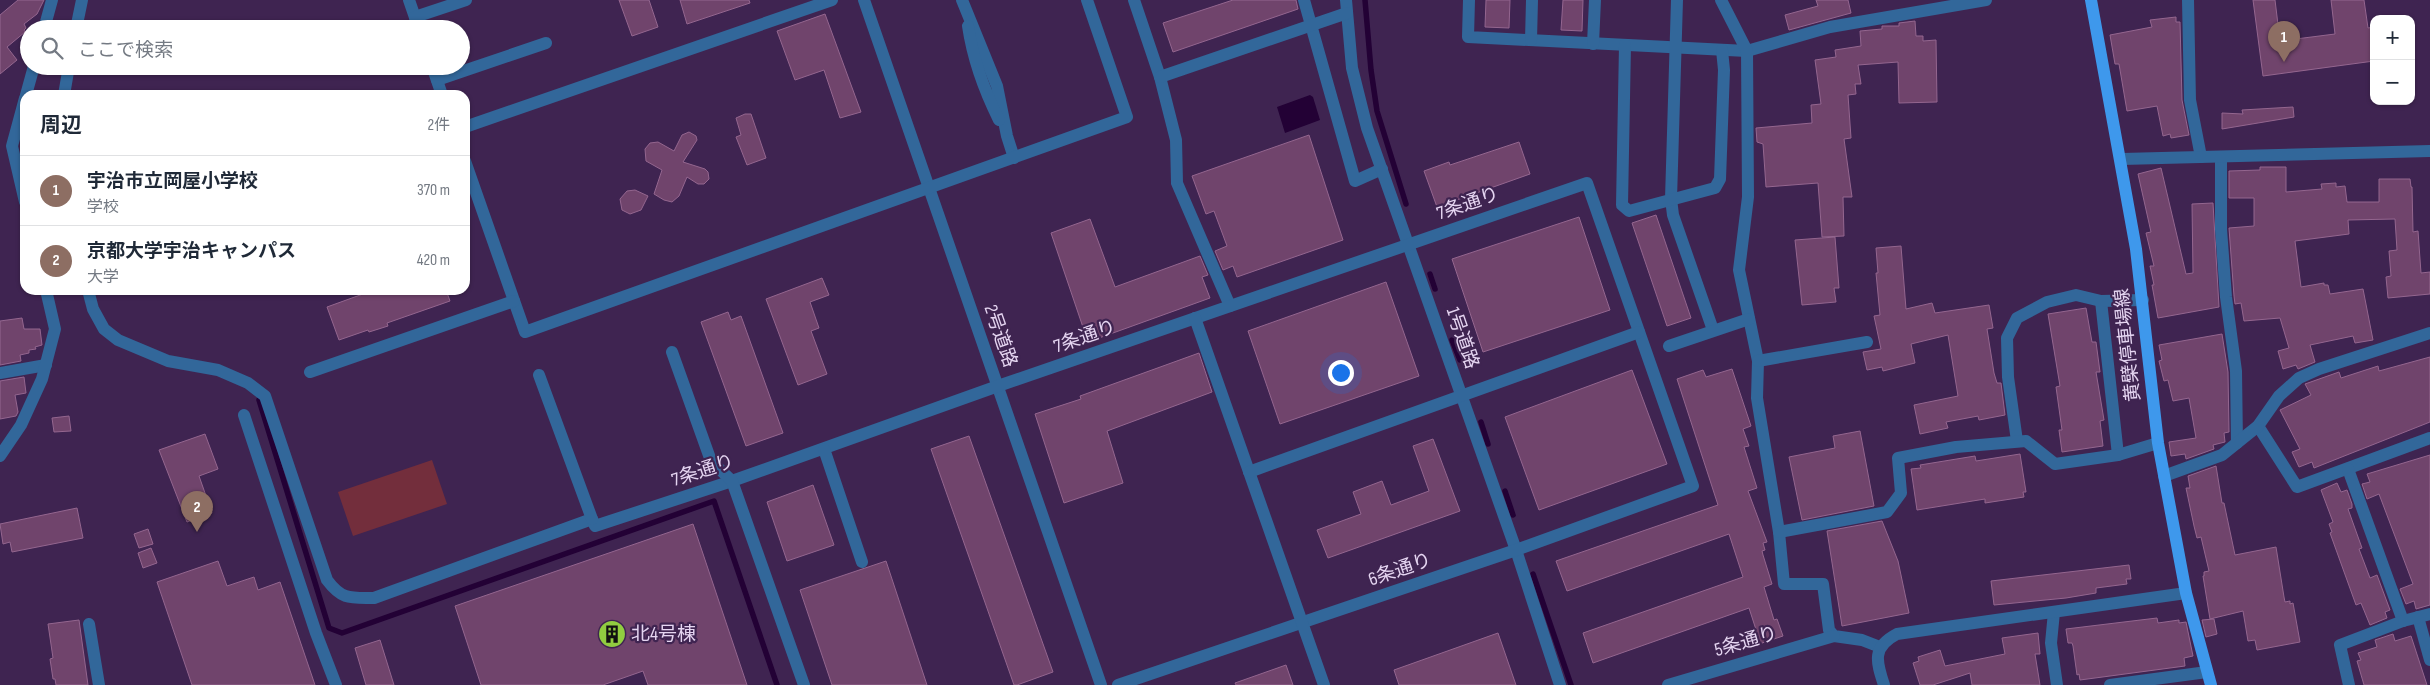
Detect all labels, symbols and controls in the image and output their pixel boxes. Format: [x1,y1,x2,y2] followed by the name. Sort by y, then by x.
[2370,15,2415,105] map controls
[2370,15,2415,60] button: +
[20,20,470,75] search box
[2268,21,2300,62] pin: 1
[38,34,66,62] icon: search
[78,39,173,62] text: ここで検索
[2370,60,2415,105] button: −
[40,113,82,138] text: 周辺
[427,116,450,135] text: 2件
[87,170,258,193] text: 宇治市立岡屋小学校
[53,181,59,200] text: 1
[417,181,450,200] text: 370 m
[1434,183,1502,225] street label: 7条通り
[87,198,119,217] text: 学校
[87,240,296,263] text: 京都大学宇治キャンパス
[52,251,60,270] text: 2
[417,251,450,270] text: 420 m
[87,268,119,287] text: 大学
[2111,287,2145,403] street label: 黄檗停車場線
[979,302,1021,370] street label: 2号道路
[1441,304,1483,372] street label: 1号道路
[1051,316,1119,358] street label: 7条通り
[1328,360,1354,386] your location
[669,450,737,492] street label: 7条通り
[181,491,213,532] pin: 2
[1365,548,1435,592] street label: 6条通り
[597,619,627,649] building icon: 北4号棟
[1712,622,1780,662] street label: 5条通り
[631,623,696,646] place label: 北4号棟

